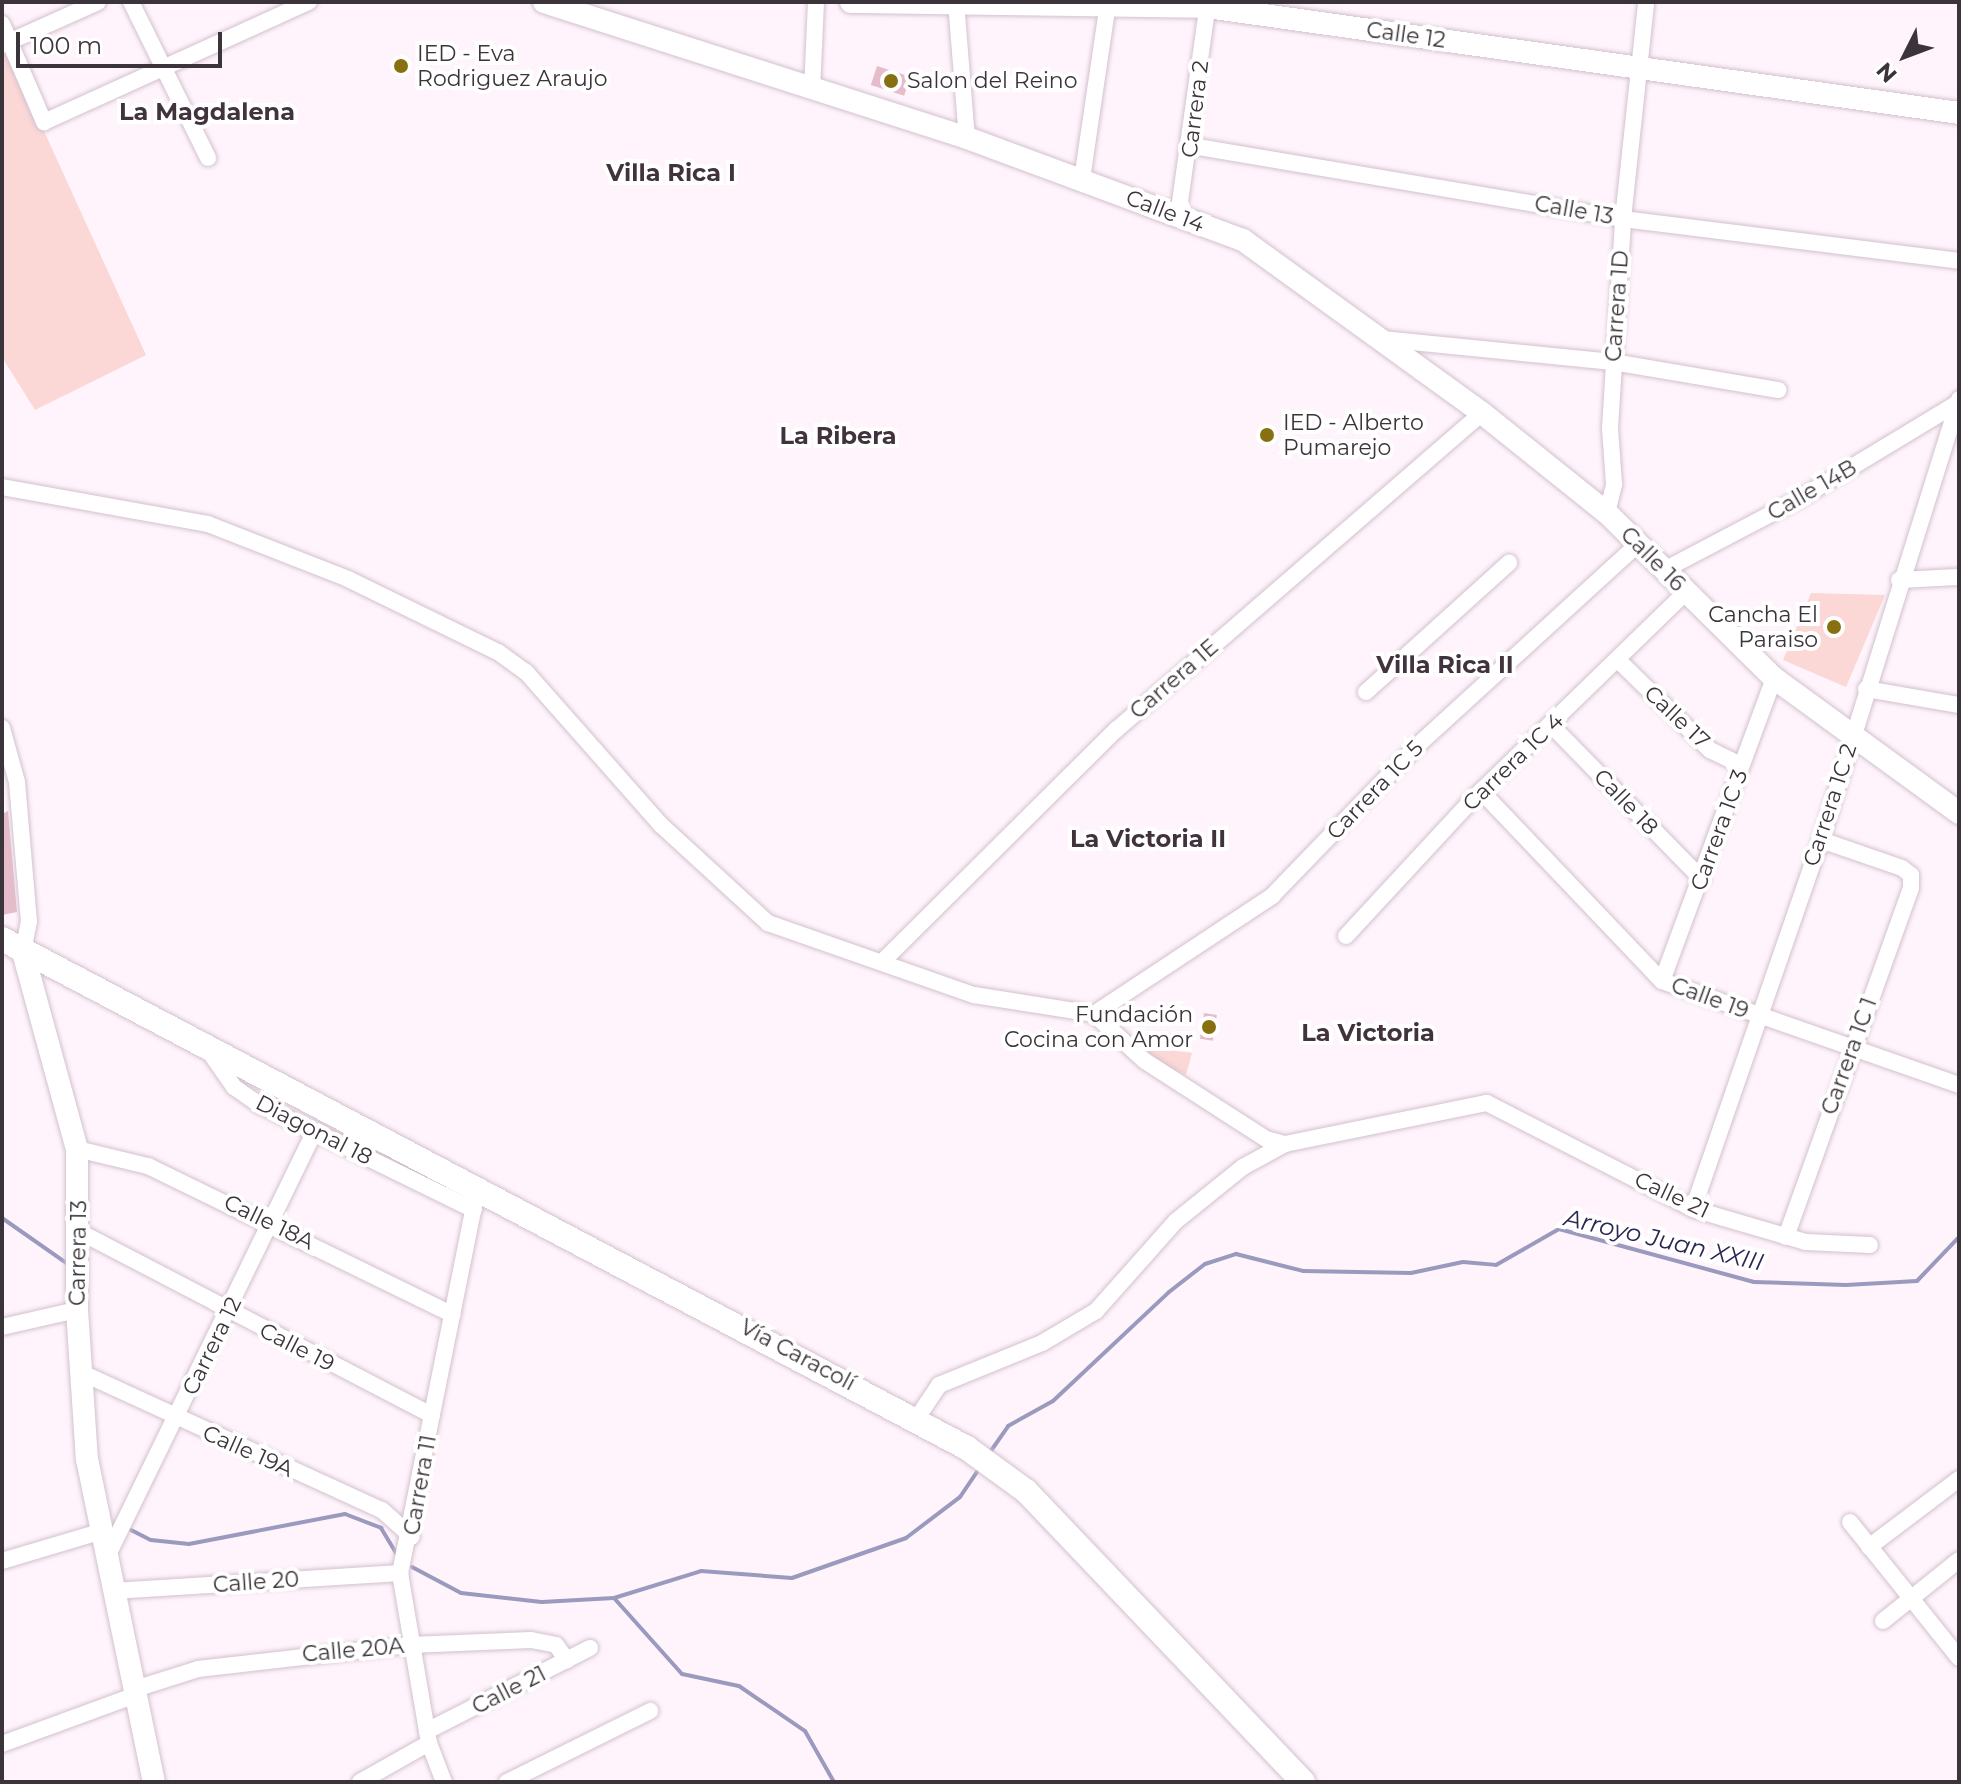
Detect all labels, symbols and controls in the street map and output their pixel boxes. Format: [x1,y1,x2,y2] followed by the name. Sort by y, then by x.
[20,16,226,66] scale bar
[1365,16,1447,54] street label: Calle 12
[1865,16,1945,96] north arrow
[30,31,102,60] text: 100 m
[417,40,608,92] place label: IED - Eva Rodriguez Araujo
[392,57,410,75] marker: IED - Eva Rodriguez Araujo
[1871,57,1903,88] text: N
[1176,59,1214,159] street label: Carrera 2
[907,68,1078,94] place label: Salon del Reino
[882,72,900,90] marker: Salon del Reino
[119,98,295,126] district label: La Magdalena
[606,159,736,187] district label: Villa Rica I
[1122,184,1208,238] street label: Calle 14
[1532,190,1616,230] street label: Calle 13
[1600,249,1634,363] street label: Carrera 1D
[1283,409,1424,460] place label: IED - Alberto Pumarejo
[780,422,896,450] district label: La Ribera
[1258,426,1276,444] marker: IED - Alberto Pumarejo
[1763,454,1861,526] street label: Calle 14B
[1615,521,1691,597] street label: Calle 16
[1708,601,1818,652] place label: Cancha El Paraiso
[1825,618,1843,636] marker: Cancha El Paraiso
[1125,634,1223,724] street label: Carrera 1E
[1376,651,1514,679] district label: Villa Rica II
[1639,680,1715,754] street label: Calle 17
[1457,708,1569,816] street label: Carrera 1C 4
[1321,735,1429,845] street label: Carrera 1C 5
[1798,740,1862,870] street label: Carrera 1C 2
[1588,764,1664,840] street label: Calle 18
[1685,766,1753,894] street label: Carrera 1C 3
[1070,825,1226,853] district label: La Victoria II
[1668,972,1752,1024] street label: Calle 19
[1816,994,1882,1118] street label: Carrera 1C 1
[1004,1001,1193,1052] place label: Fundación Cocina con Amor
[1200,1018,1218,1036] marker: Fundación Cocina con Amor
[1301,1019,1435,1047] district label: La Victoria
[251,1089,377,1171] street label: Diagonal 18
[1630,1166,1714,1224] street label: Calle 21
[220,1189,318,1255] street label: Calle 18A
[64,1200,92,1306] street label: Carrera 13
[1562,1203,1766,1277] water label: Arroyo Juan XXIII
[177,1293,247,1399] street label: Carrera 12
[736,1314,860,1396] street label: Vía Caracolí
[255,1317,339,1377] street label: Calle 19
[199,1419,297,1483] street label: Calle 19A
[398,1433,442,1537] street label: Carrera 11
[212,1566,300,1598] street label: Calle 20
[301,1632,405,1668] street label: Calle 20A
[467,1660,551,1720] street label: Calle 21

